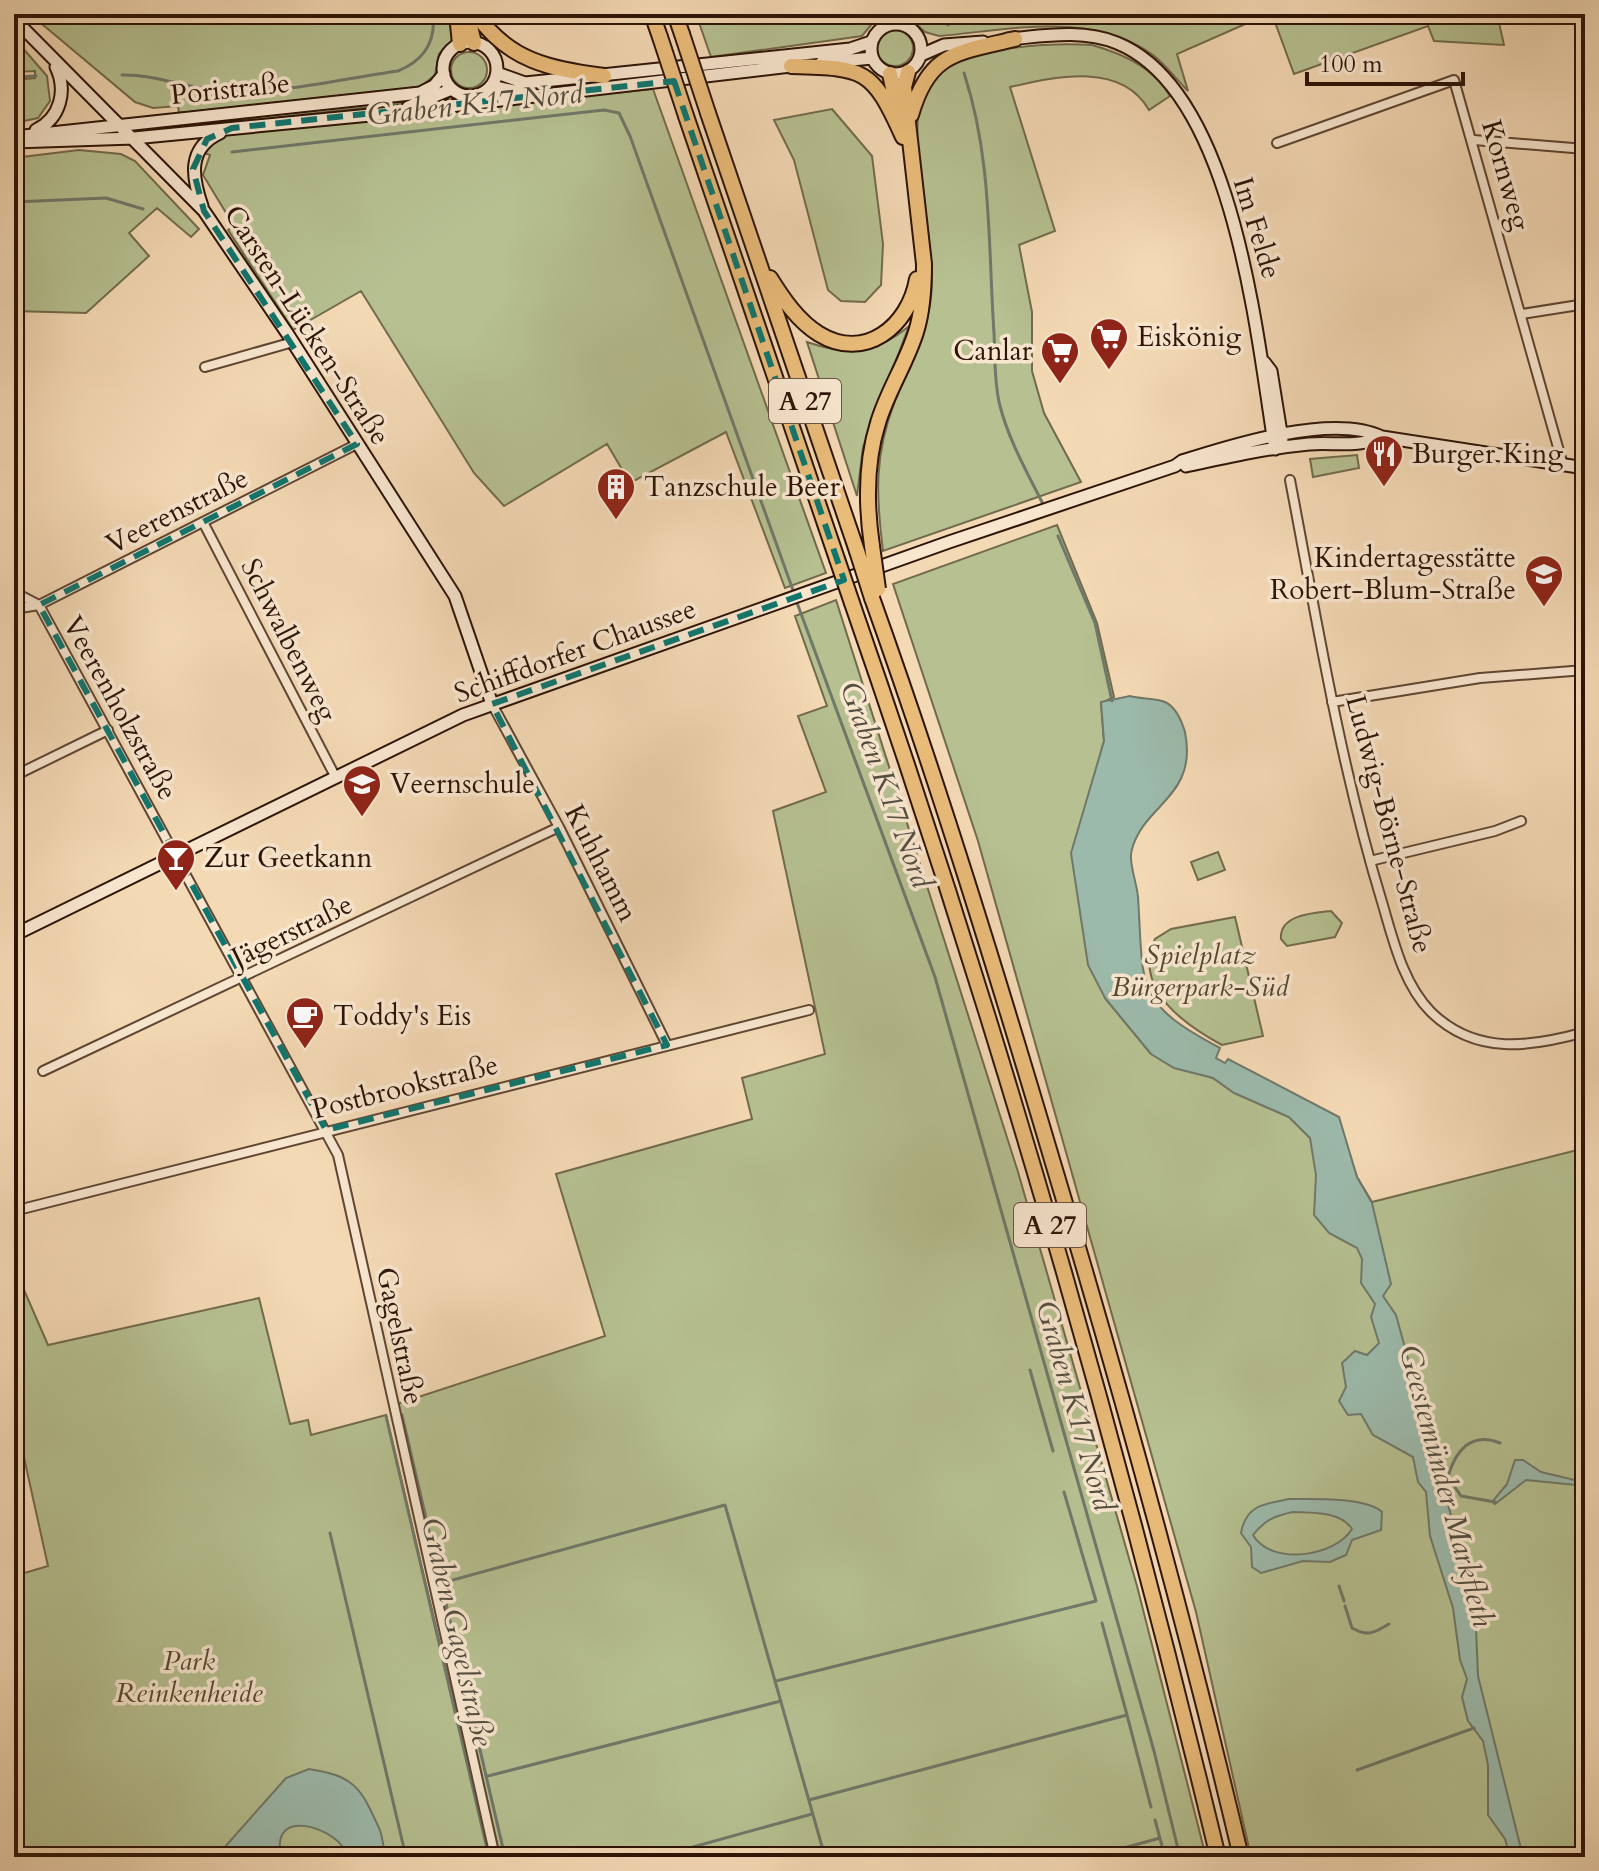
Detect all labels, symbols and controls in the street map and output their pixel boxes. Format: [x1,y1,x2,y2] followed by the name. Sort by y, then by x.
[1307,36,1463,86] scale bar
[1319,48,1383,81] text: 100 m
[168,64,292,114] street label: Poristraße
[365,72,587,136] water label: Graben K17 Nord
[1472,115,1540,235] street label: Kornweg
[1224,173,1290,283] street label: Im Felde
[215,198,399,452] street label: Carsten-Lücken-Straße
[1088,316,1130,371] supermarket icon: Eiskönig
[1137,318,1241,356] place label: Eiskönig
[1039,330,1081,385] supermarket icon: Canlar
[953,332,1033,370] place label: Canlar
[769,379,841,423] road number: A 27
[1363,433,1405,488] restaurant icon: Burger King
[1412,435,1563,473] place label: Burger King
[99,459,255,563] street label: Veerenstraße
[595,466,637,521] building icon: Tanzschule Beer
[644,468,841,506] place label: Tanzschule Beer
[1270,539,1516,609] place label: Kindertagesstätte Robert-Blum-Straße
[232,552,347,728] street label: Schwalbenweg
[1523,553,1565,608] school or university icon: Kindertagesstätte Robert-Blum-Straße
[449,590,701,712] street label: Schiffdorfer Chaussee
[54,609,186,807] street label: Veerenholzstraße
[830,676,943,895] water label: Graben K17 Nord
[1336,691,1442,957] street label: Ludwig-Börne-Straße
[341,763,383,818] school or university icon: Veernschule
[390,765,535,803] place label: Veernschule
[555,798,647,928] street label: Kuhhamm
[155,837,197,892] bar icon: Zur Geetkann
[204,839,372,877] place label: Zur Geetkann
[221,885,359,978] street label: Jägerstraße
[1111,936,1290,1006] park label: Spielplatz Bürgerpark-Süd
[284,995,326,1050] cafe icon: Toddy's Eis
[333,997,471,1035] place label: Toddy's Eis
[308,1046,502,1128] street label: Postbrookstraße
[1014,1203,1086,1247] road number: A 27
[367,1264,433,1408] street label: Gagelstraße
[1025,1296,1125,1517] water label: Graben K17 Nord
[1389,1341,1504,1632] water label: Geestemünder Markfleth
[411,1514,503,1751] water label: Graben Gagelstraße
[116,1642,263,1712] park label: Park Reinkenheide

